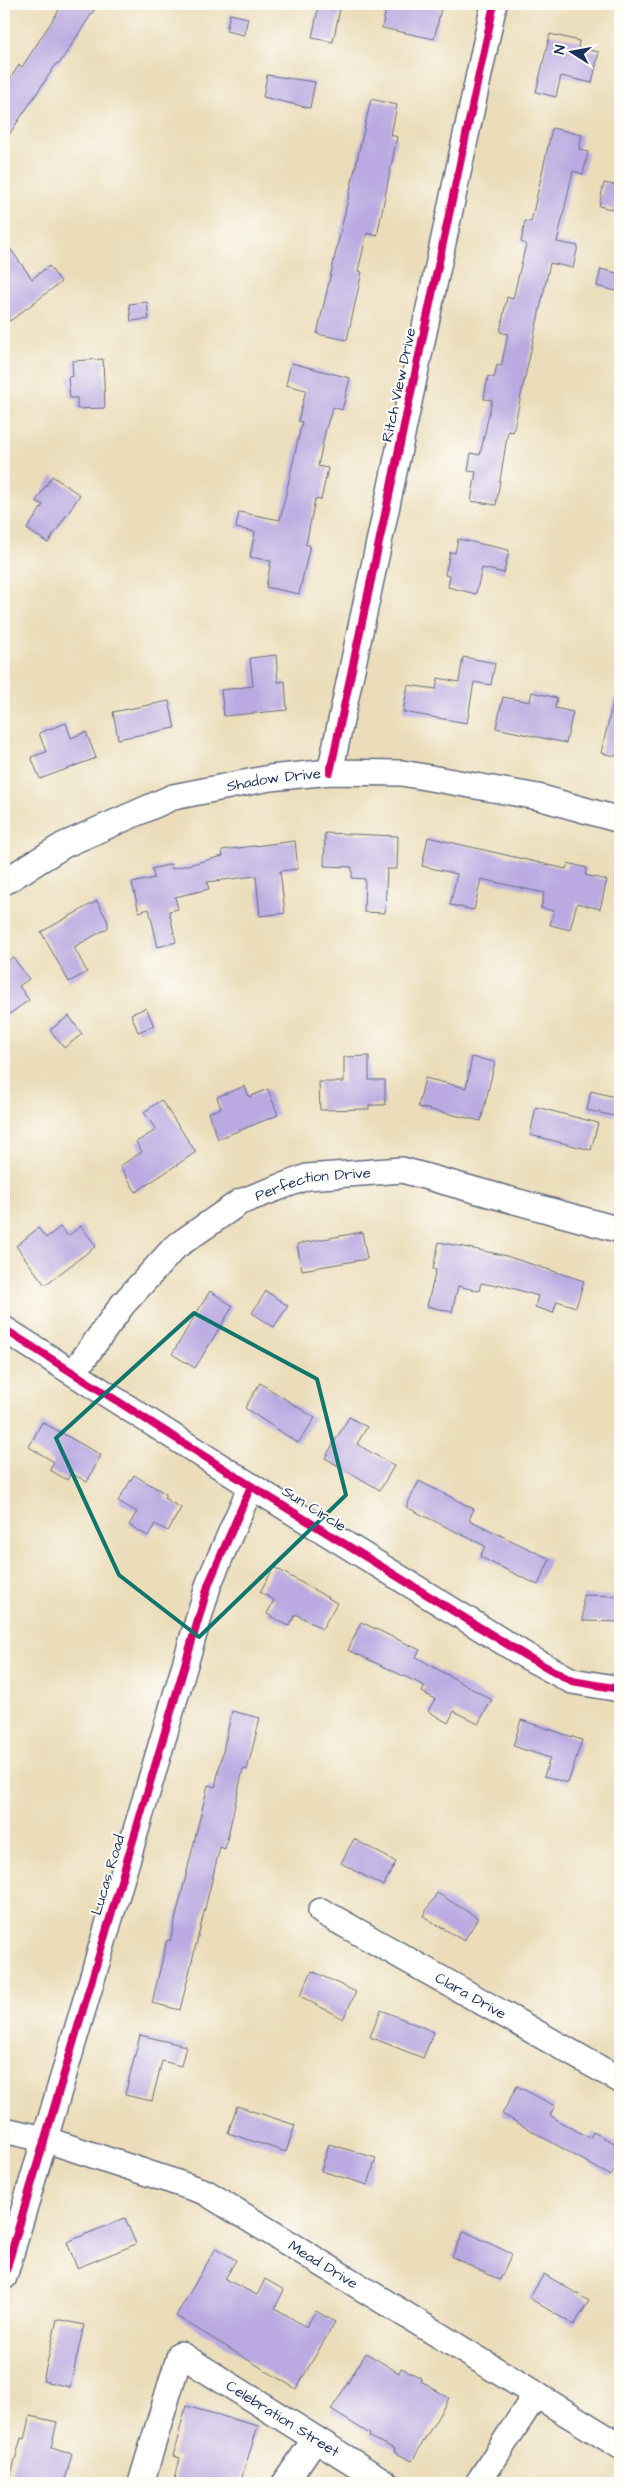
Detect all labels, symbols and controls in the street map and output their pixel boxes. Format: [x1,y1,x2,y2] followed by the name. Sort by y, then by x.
[546,28,596,78] north arrow
[550,43,571,56] text: N
[377,326,421,444] street label: Ritch View Drive
[225,762,322,797] street label: Shadow Drive
[252,1162,372,1206] street label: Perfection Drive
[278,1481,350,1537] street label: Sun Circle
[86,1832,130,1918] street label: Lucas Road
[431,1967,510,2024] street label: Clara Drive
[284,2235,362,2294] street label: Mead Drive
[222,2375,344,2462] street label: Celebration Street

